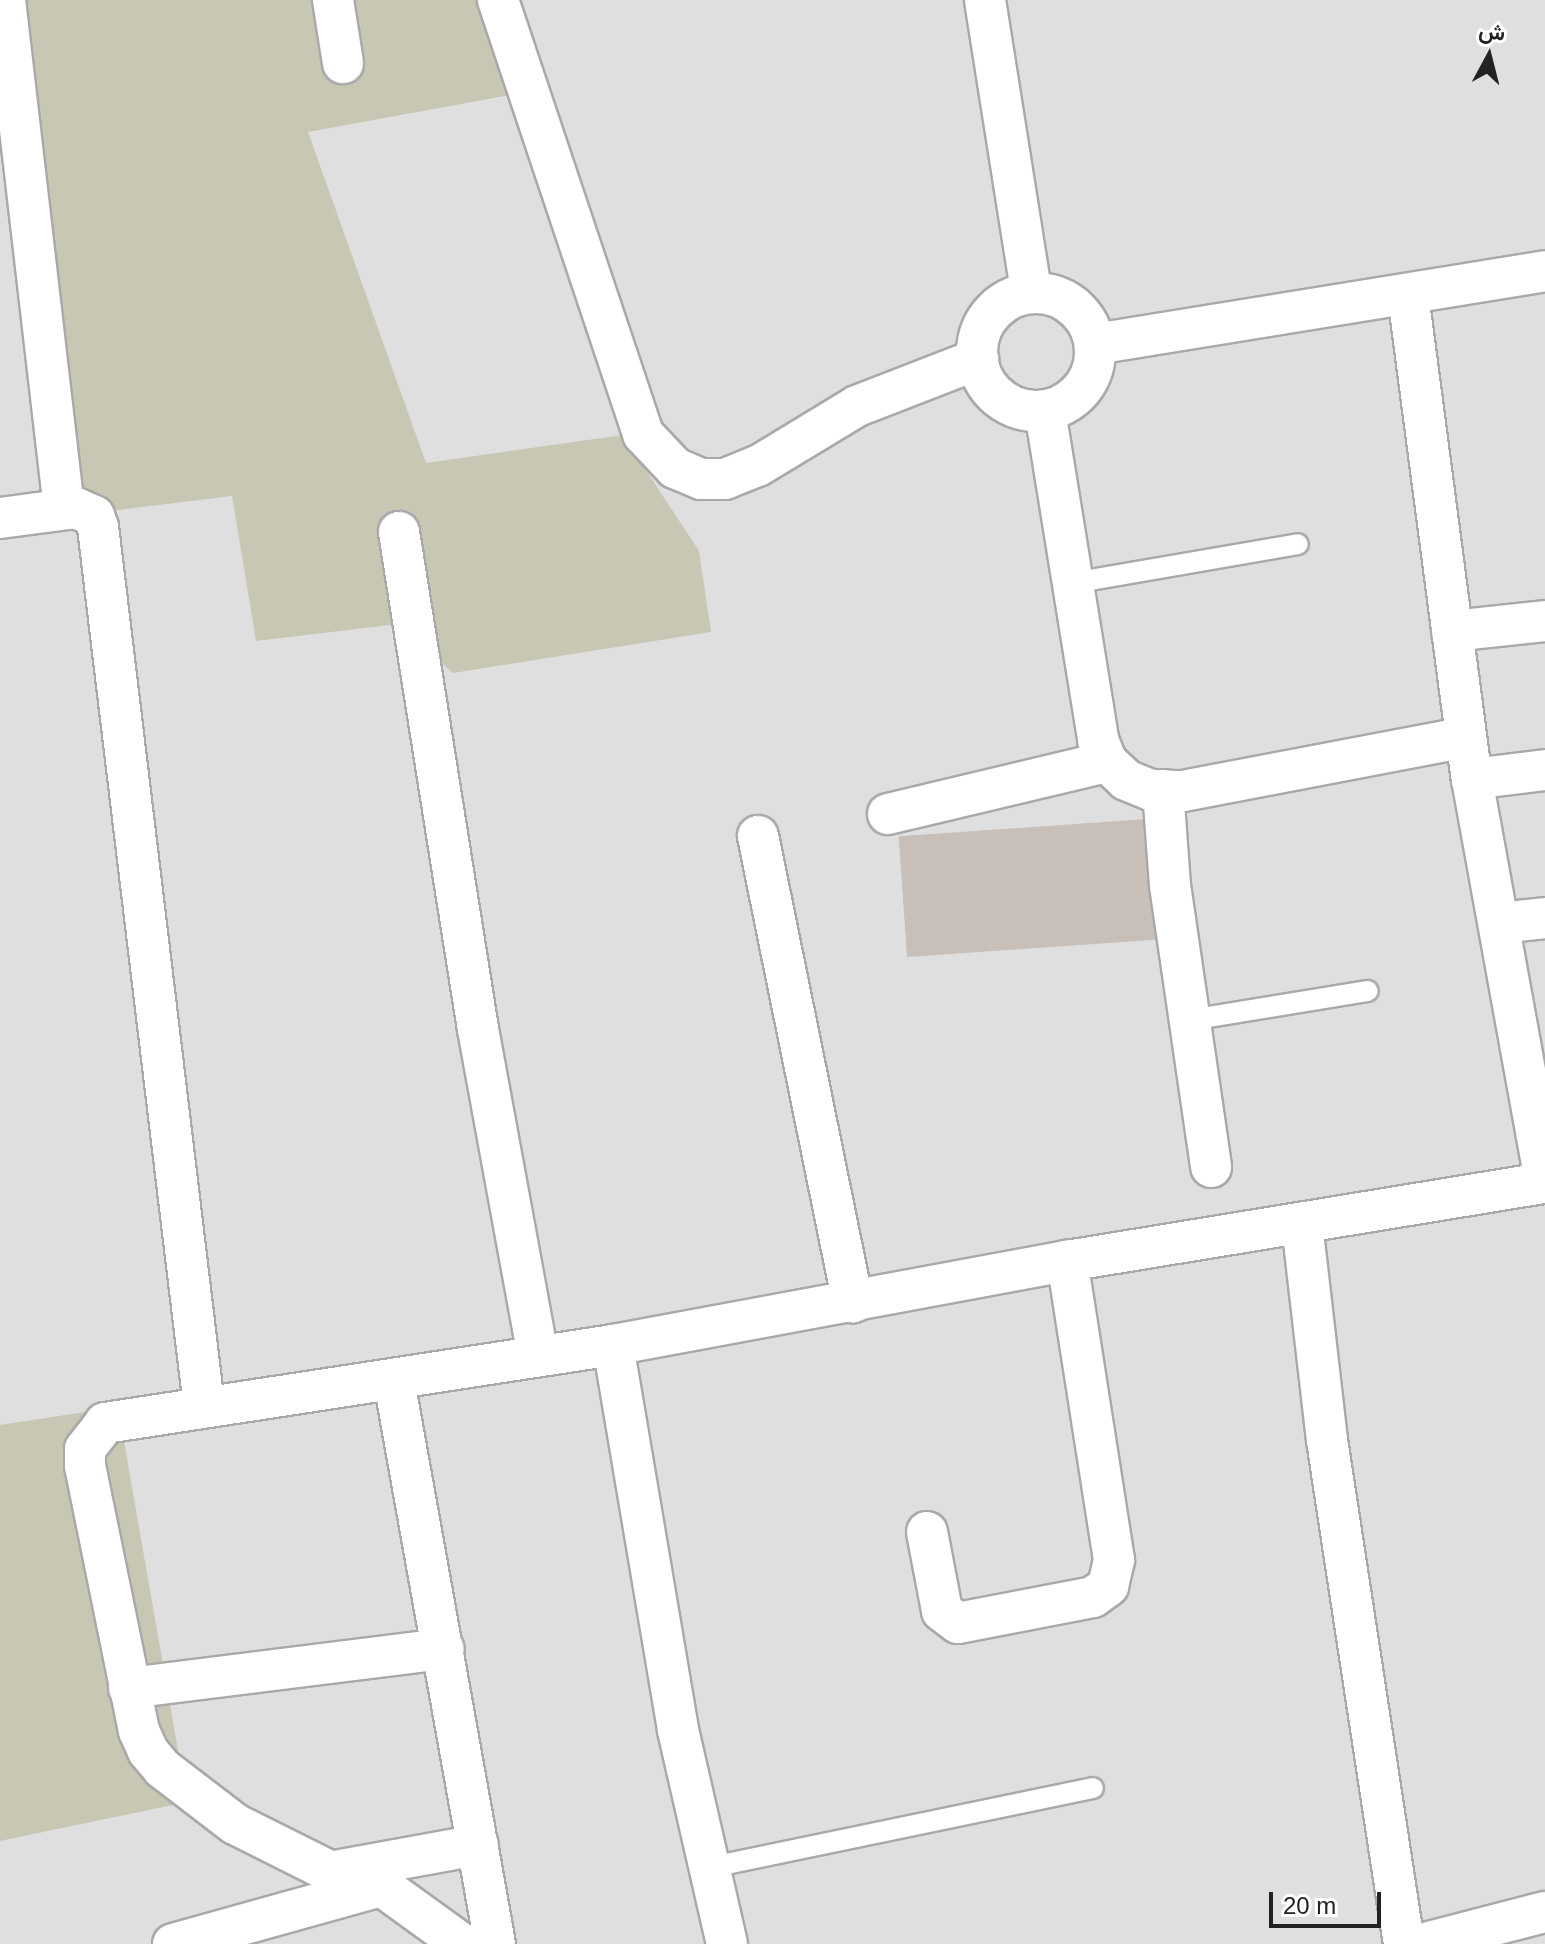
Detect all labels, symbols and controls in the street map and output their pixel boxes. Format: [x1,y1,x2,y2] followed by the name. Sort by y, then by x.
[1449,16,1529,96] north arrow
[1477,18,1507,46] text: ش
[1273,1876,1385,1926] scale bar
[1283,1892,1336,1919] text: 20 m

